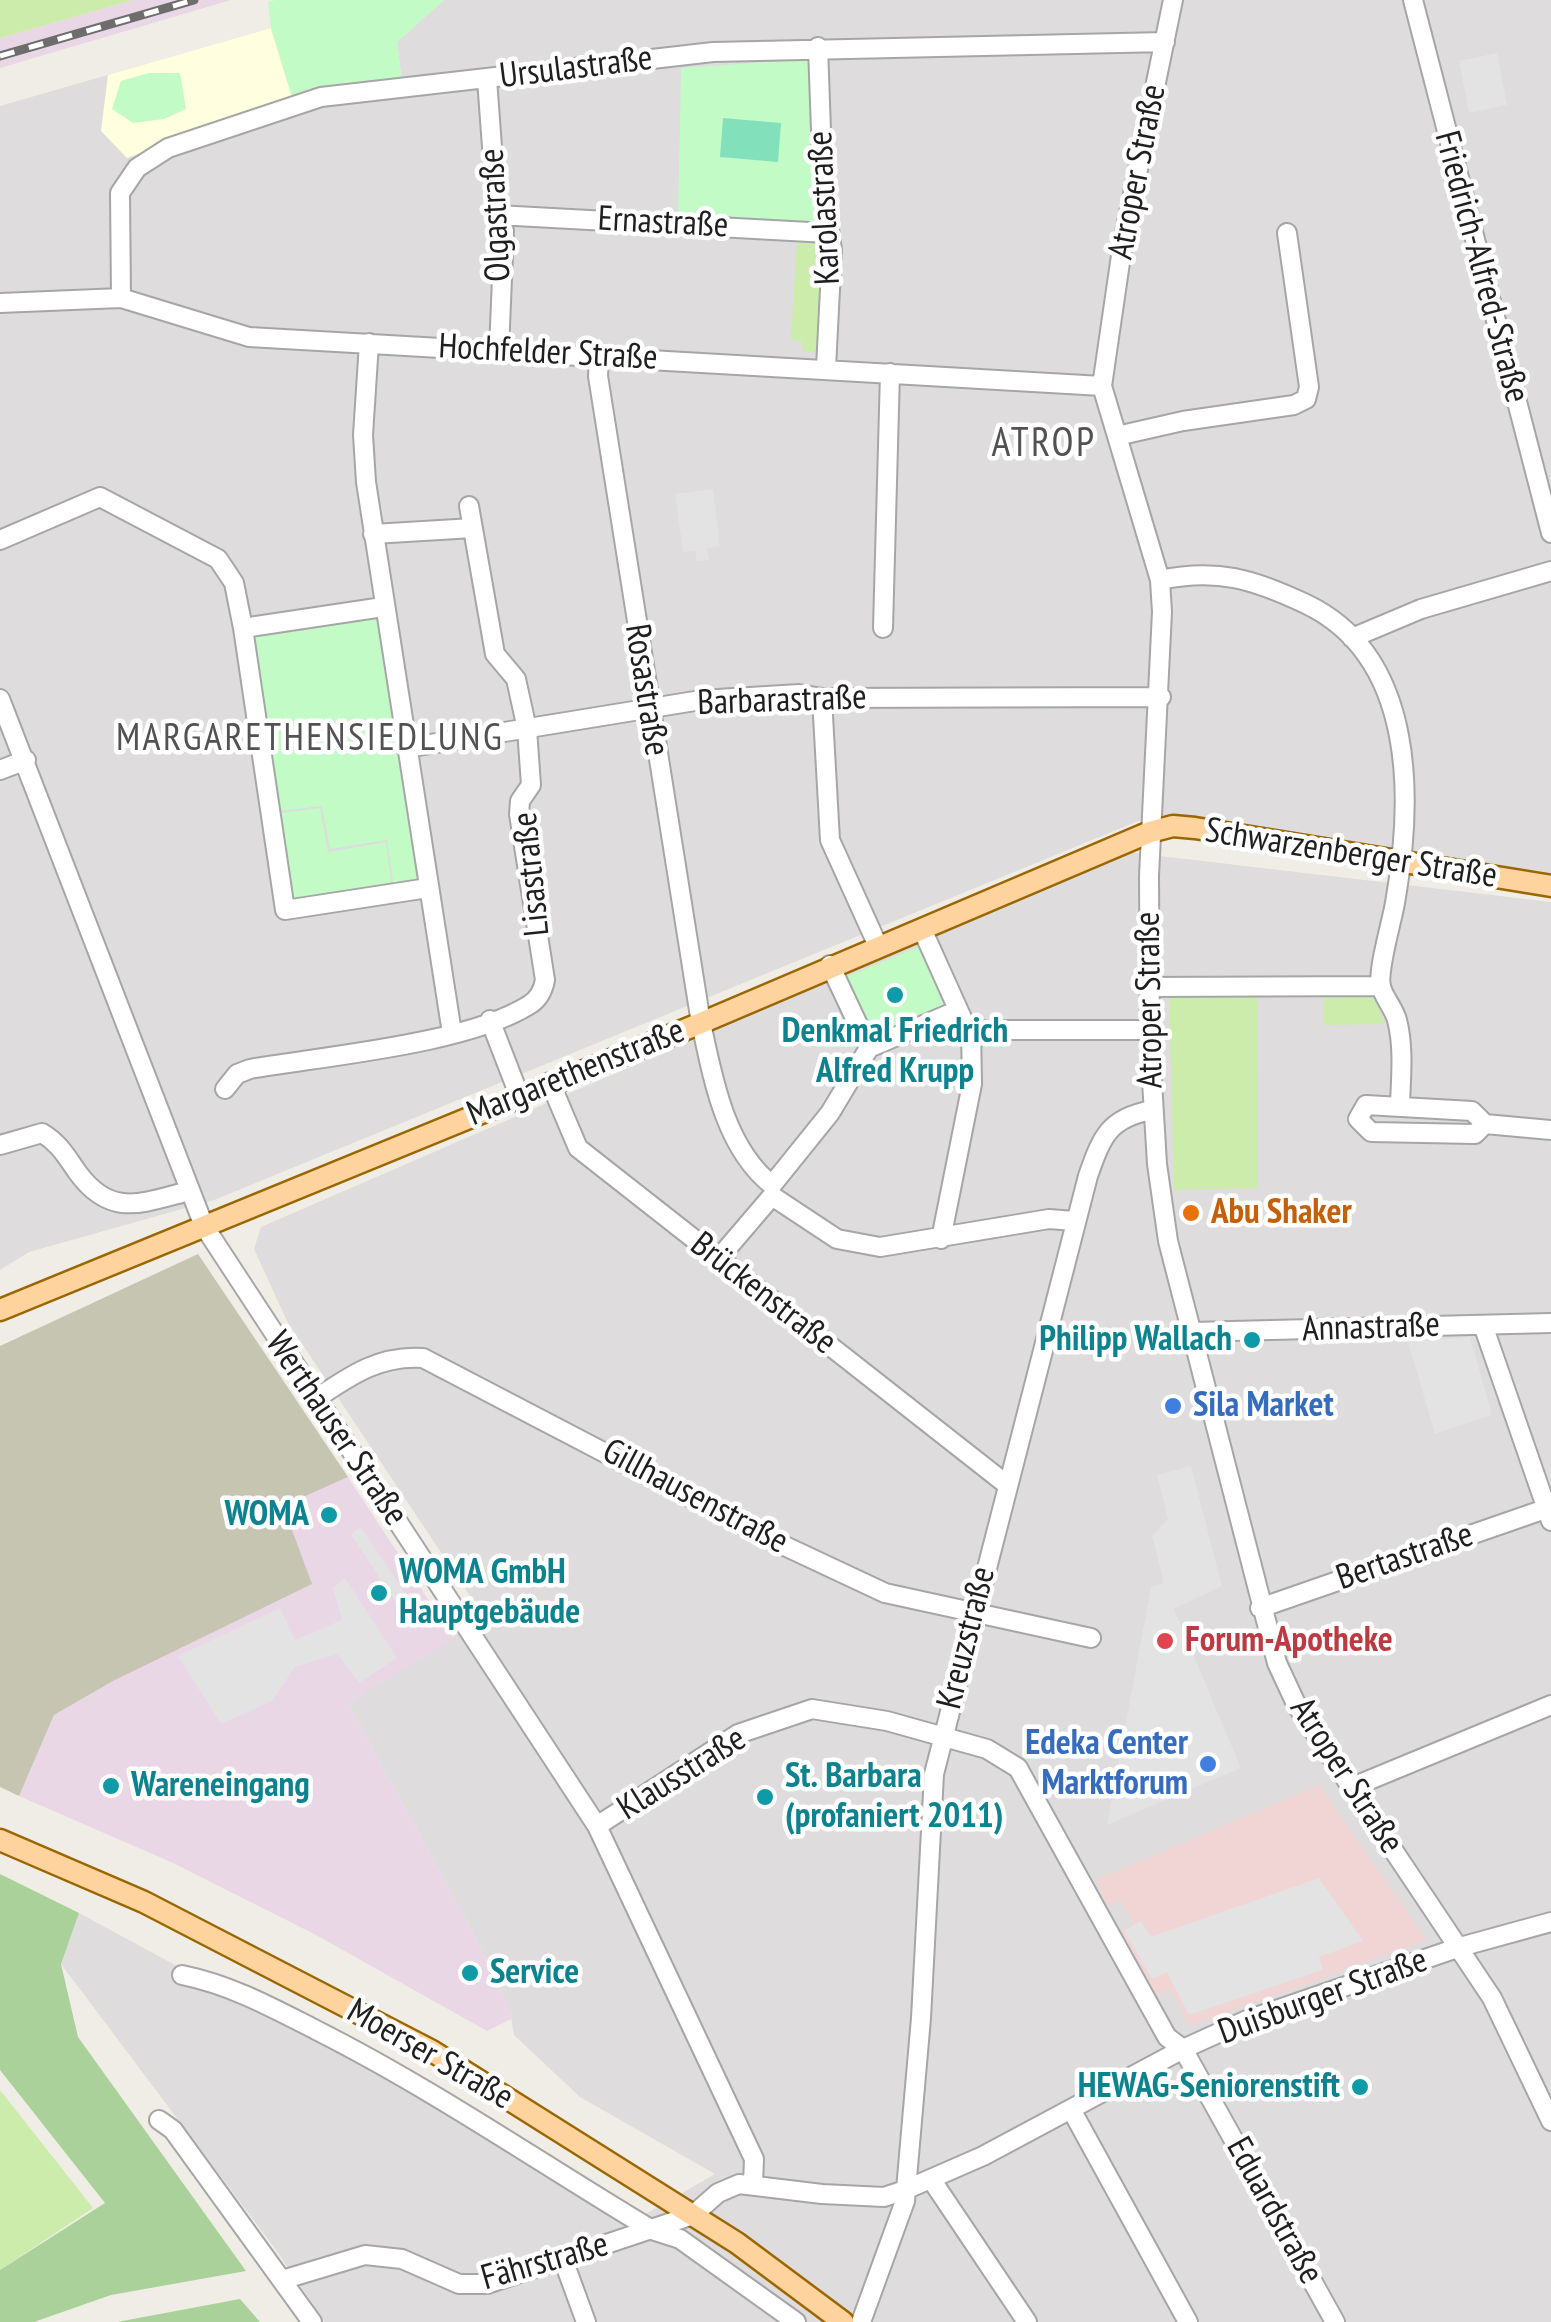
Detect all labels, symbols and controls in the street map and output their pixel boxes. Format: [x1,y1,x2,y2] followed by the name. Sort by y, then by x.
[497,38,655,98] street label: Ursulastraße
[1101,81,1175,263] street label: Atroper Straße
[1425,127,1537,407] street label: Friedrich-Alfred-Straße
[800,130,850,286] street label: Karolastraße
[472,147,520,283] street label: Olgastraße
[597,199,729,247] street label: Ernastraße
[437,326,659,380] street label: Hochfelder Straße
[991,421,1097,469] district label: ATROP
[615,621,677,759] street label: Rosastraße
[697,677,867,725] street label: Barbarastraße
[116,716,504,762] district label: MARGARETHENSIEDLUNG
[505,810,559,938] street label: Lisastraße
[1202,810,1500,898] street label: Schwarzenberger Straße
[1127,911,1173,1089] street label: Atroper Straße
[884,984,906,1006] marker: Denkmal Friedrich Alfred Krupp
[461,1010,691,1136] street label: Margarethenstraße
[782,1011,1008,1093] place label: Denkmal Friedrich Alfred Krupp
[1211,1192,1352,1234] place label: Abu Shaker
[1180,1202,1202,1224] marker: Abu Shaker
[682,1224,844,1364] street label: Brückenstraße
[1301,1305,1441,1351] street label: Annastraße
[1039,1319,1232,1361] place label: Philipp Wallach
[256,1324,416,1534] street label: Werthauser Straße
[1241,1329,1263,1351] marker: Philipp Wallach
[1193,1385,1334,1427] place label: Sila Market
[1162,1395,1184,1417] marker: Sila Market
[595,1431,795,1563] street label: Gillhausenstraße
[224,1494,309,1536] place label: WOMA
[318,1504,340,1526] marker: WOMA
[1331,1514,1479,1600] street label: Bertastraße
[399,1552,580,1634] place label: WOMA GmbH Hauptgebäude
[929,1563,1005,1713] street label: Kreuzstraße
[368,1582,390,1604] marker: WOMA GmbH Hauptgebäude
[1185,1620,1393,1662] place label: Forum-Apotheke
[1154,1630,1176,1652] marker: Forum-Apotheke
[1280,1690,1412,1862] street label: Atroper Straße
[610,1718,754,1830] street label: Klausstraße
[1025,1723,1188,1805] place label: Edeka Center Marktforum
[1197,1753,1219,1775] marker: Edeka Center Marktforum
[785,1756,1003,1838] place label: St. Barbara (profaniert 2011)
[131,1765,310,1807] place label: Wareneingang
[100,1775,122,1797] marker: Wareneingang
[754,1786,776,1808] marker: St. Barbara (profaniert 2011)
[1213,1940,1433,2054] street label: Duisburger Straße
[490,1952,579,1994] place label: Service
[459,1962,481,1984] marker: Service
[340,1991,520,2119] street label: Moerser Straße
[1078,2066,1340,2108] place label: HEWAG-Seniorenstift
[1349,2076,1371,2098] marker: HEWAG-Seniorenstift
[1217,2131,1331,2291] street label: Eduardstraße
[477,2224,613,2300] street label: Fährstraße

